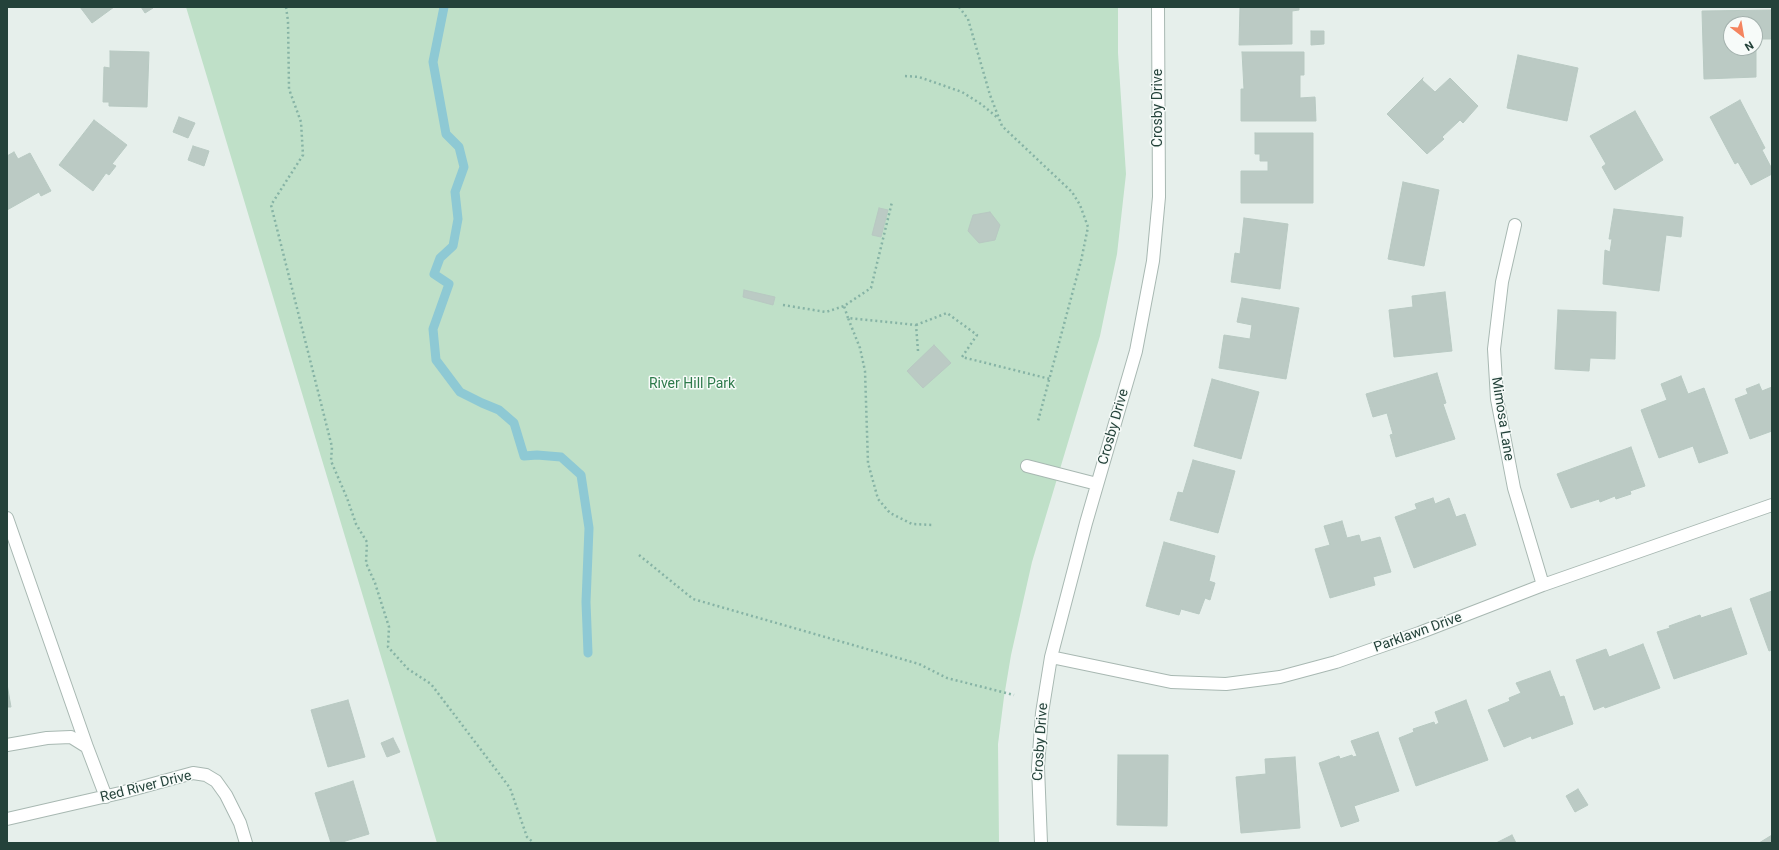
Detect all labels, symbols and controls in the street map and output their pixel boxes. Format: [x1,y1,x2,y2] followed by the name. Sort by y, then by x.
[1723,16,1763,56] north arrow
[1742,38,1756,53] text: N
[1150,69,1166,147] street label: Crosby Drive
[649,376,735,392] park label: River Hill Park
[1487,376,1517,462] street label: Mimosa Lane
[1095,387,1133,467] street label: Crosby Drive
[1372,609,1464,657] street label: Parklawn Drive
[1030,702,1052,782] street label: Crosby Drive
[99,768,193,806] street label: Red River Drive

